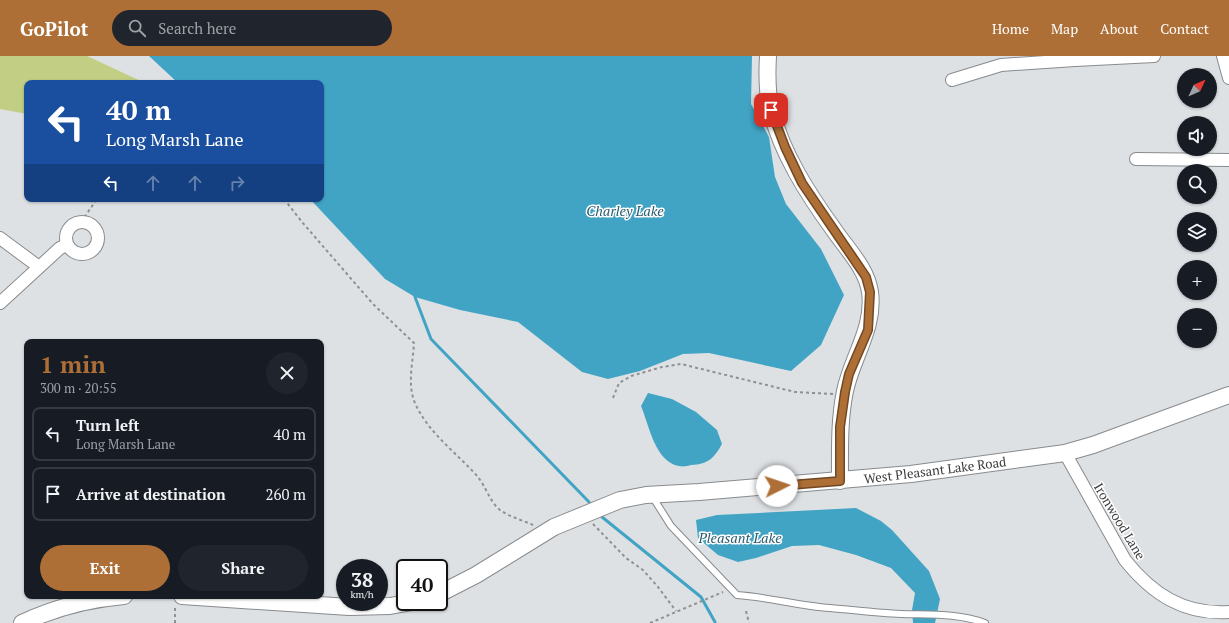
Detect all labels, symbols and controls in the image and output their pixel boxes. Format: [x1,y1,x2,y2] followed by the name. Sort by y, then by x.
[112,10,392,46] search box
[20,16,88,41] text: GoPilot
[126,17,148,39] icon: search
[158,18,236,38] text: Search here
[992,19,1029,38] text: Home
[1051,19,1078,38] text: Map
[1100,19,1138,38] text: About
[1160,19,1209,38] text: Contact
[1177,68,1217,108] north arrow
[1177,68,1217,348] map controls
[106,91,171,128] text: 40 m
[754,93,788,127] pin
[40,96,92,148] icon: left
[760,99,782,121] icon: arrive
[1177,116,1217,156] button: sound
[106,127,243,151] text: Long Marsh Lane
[1177,164,1217,204] button: search
[100,172,122,194] icon: left
[142,172,164,194] icon: ahead
[184,172,206,194] icon: ahead
[226,172,248,194] icon: right
[586,201,664,220] water label: Charley Lake
[1177,212,1217,252] button: layers
[1177,260,1217,300] button: +
[1177,308,1217,348] button: −
[40,348,106,380] text: 1 min
[266,352,308,394] button: close
[40,379,117,397] text: 300 m · 20:55
[76,415,140,435] text: Turn left
[42,423,64,445] icon: left
[273,424,306,444] text: 40 m
[76,435,175,453] text: Long Marsh Lane
[863,452,1007,488] street label: West Pleasant Lake Road
[756,465,798,507] position arrow
[1090,479,1150,563] street label: Ironwood Lane
[42,483,64,505] icon: arrive
[76,484,226,504] text: Arrive at destination
[265,484,306,504] text: 260 m
[697,528,782,547] water label: Pleasant Lake
[40,545,170,591] button: Exit
[178,545,308,591] button: Share
[396,559,448,611] speed limit sign: 40
[351,566,373,593] text: 38
[350,588,374,601] text: km/h

